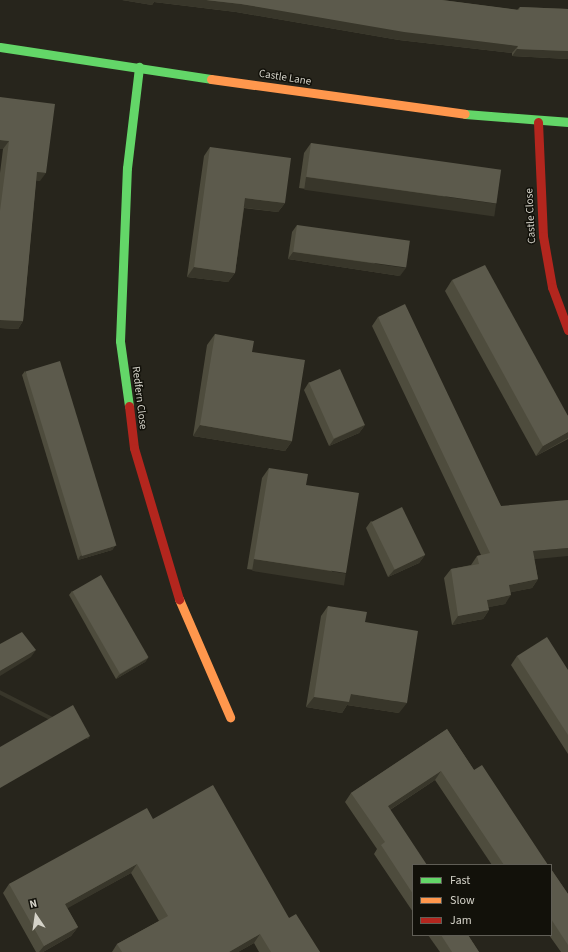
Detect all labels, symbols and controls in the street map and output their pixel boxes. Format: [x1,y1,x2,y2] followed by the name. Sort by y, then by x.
[258,67,312,89] street label: Castle Lane
[523,188,539,244] street label: Castle Close
[129,366,149,430] street label: Redfern Close
[412,864,552,936] legend
[450,872,470,889] text: Fast
[450,892,475,909] text: Slow
[16,896,56,936] north arrow
[28,896,38,912] text: N
[450,912,472,929] text: Jam

